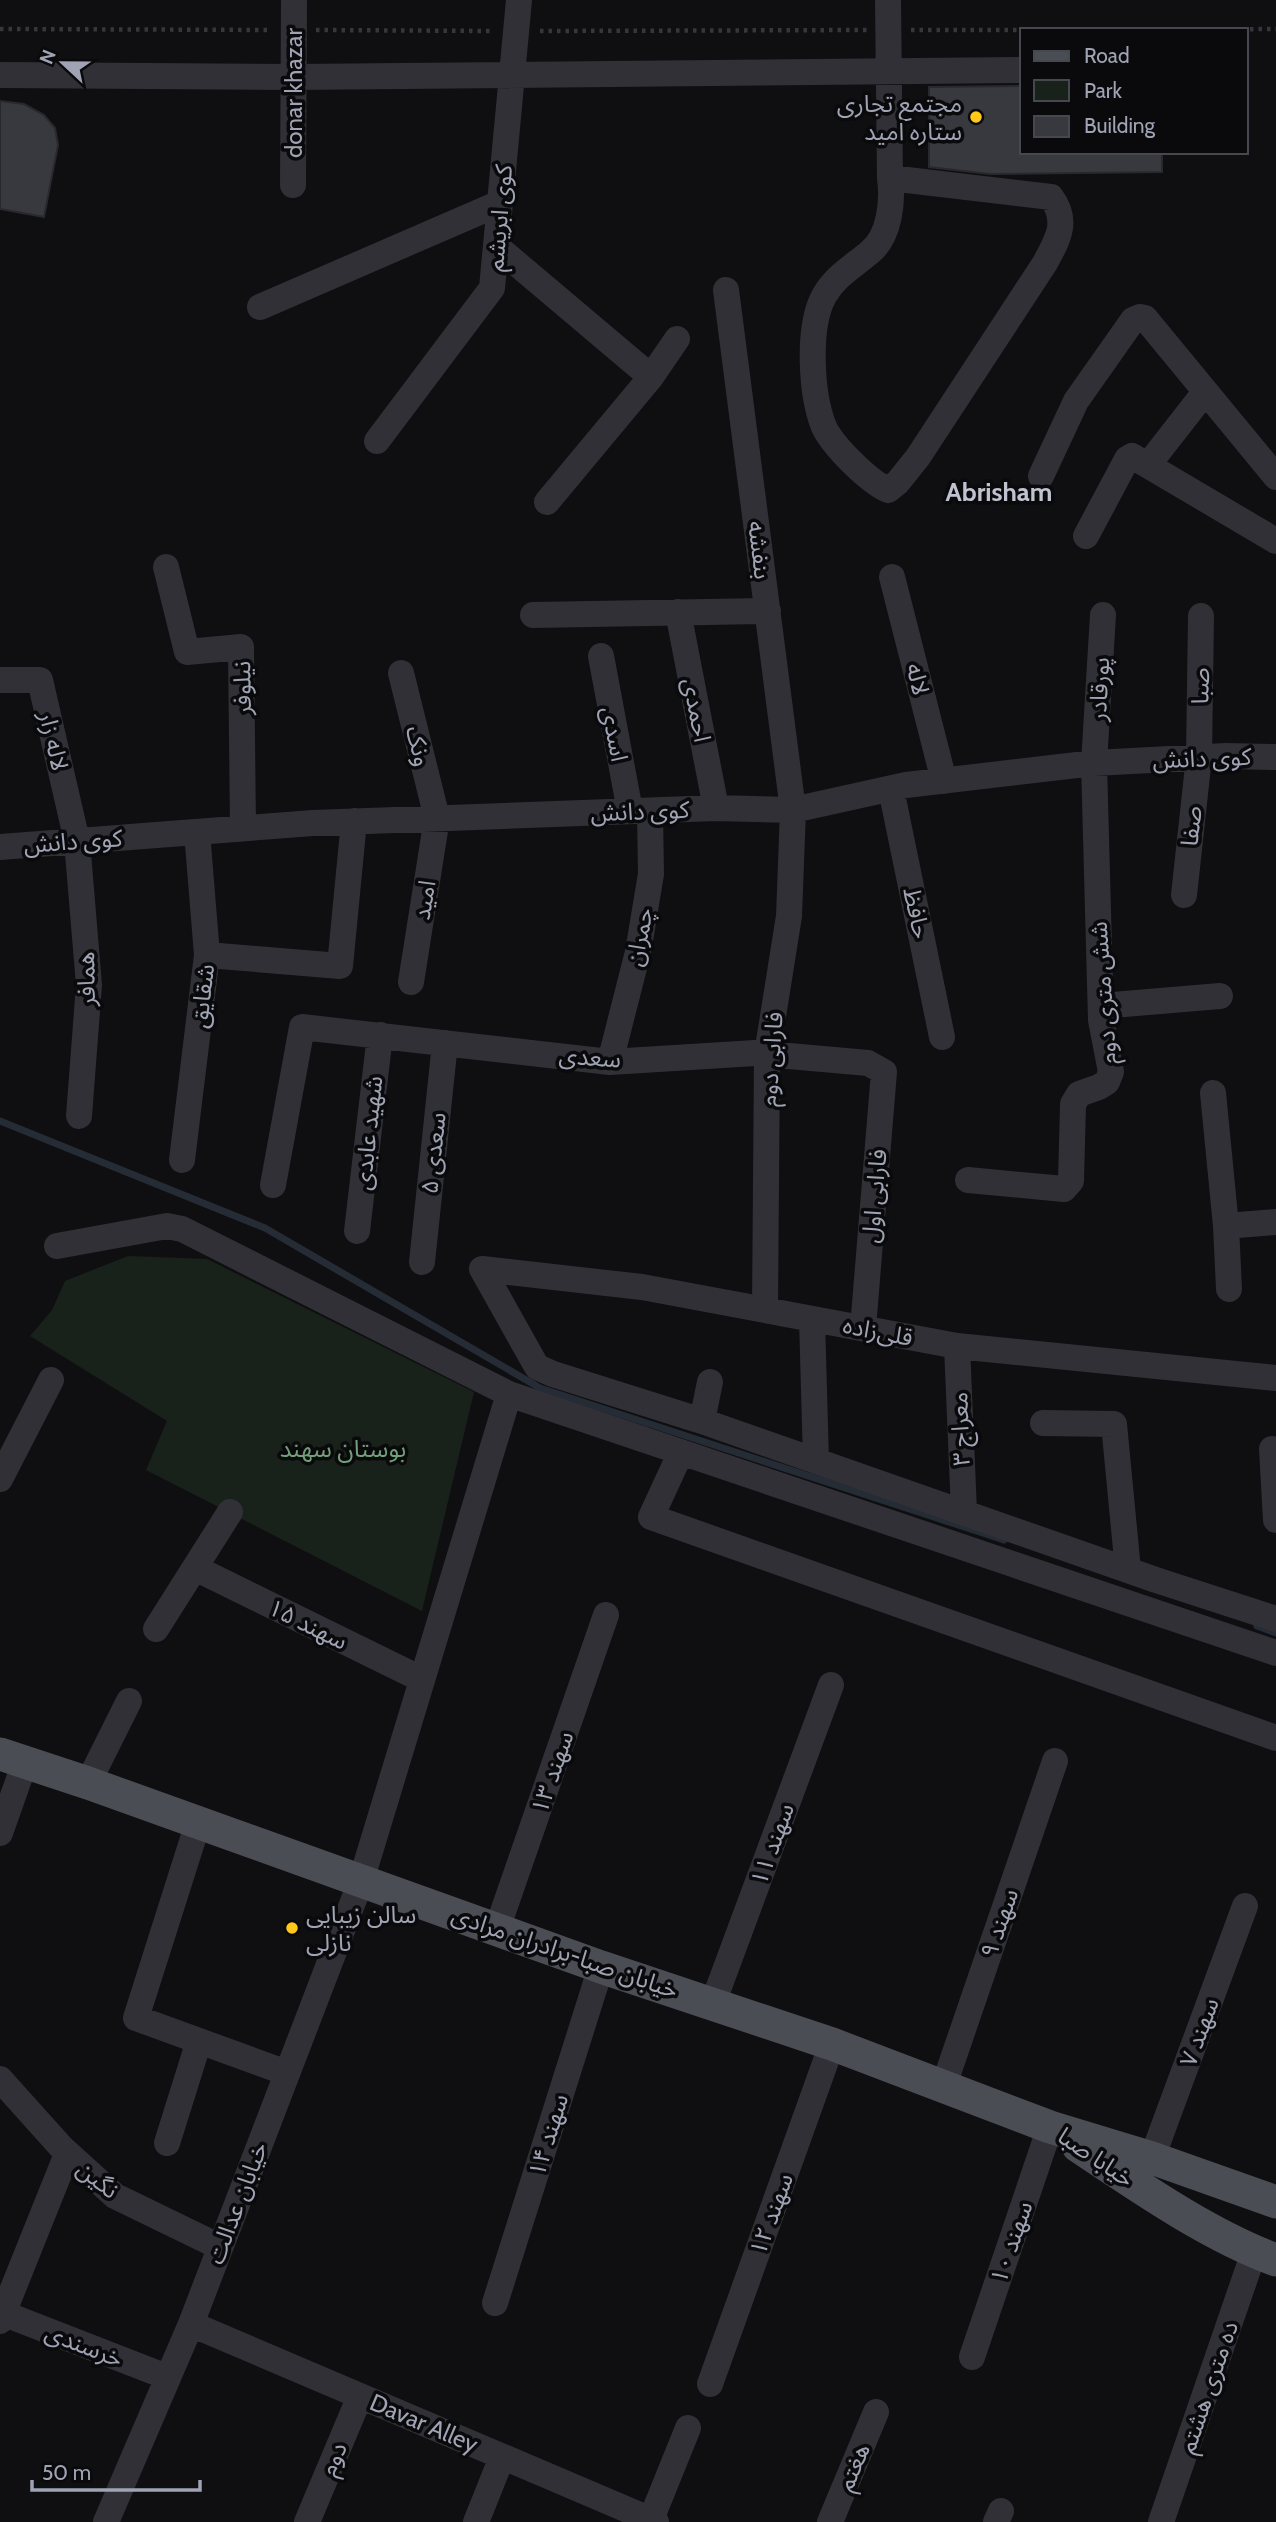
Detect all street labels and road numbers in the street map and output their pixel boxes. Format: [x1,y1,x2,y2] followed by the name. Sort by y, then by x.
[279,28,308,158] street label: donar khazar
[480,162,521,273] street label: کوی ابریشم
[742,519,778,581] street label: بنفشه
[1083,656,1116,723] street label: پورقادر
[900,660,936,698] street label: لاله
[227,661,257,716] street label: نیلوفر
[1185,667,1215,705] street label: صبا
[677,675,717,745] street label: احمدی
[595,704,635,764] street label: اسدی
[33,708,75,773] street label: لاله زار
[400,723,438,769] street label: ونک
[1152,742,1253,774] street label: کوی دانش
[590,795,691,827] street label: کوی دانش
[1174,804,1208,848] street label: صفا
[23,823,124,859] street label: کوی دانش
[407,878,441,922] street label: امید
[897,885,937,941] street label: حافظ
[619,905,660,969] street label: چمران
[1084,920,1126,1065] street label: شش متری دوم
[71,951,101,1008] street label: همافر
[184,962,221,1030] street label: شقایق
[753,1011,793,1108] street label: فارابی دوم
[558,1040,622,1074] street label: سعدی
[348,1074,388,1192] street label: شهید عابدی
[414,1111,452,1195] street label: سعدی ۵
[855,1148,893,1244] street label: فارابی اول
[841,1310,915,1352] street label: قلی‌زاده
[944,1391,979,1467] street label: معراج ۳
[264,1592,352,1656] street label: سهند ۱۵
[524,1727,580,1817] street label: سهند ۱۳
[744,1799,800,1889] street label: سهند ۱۱
[974,1885,1024,1961] street label: سهند ۹
[448,1900,682,2004] street label: خیابان صبا-برادران مرادی
[1173,1994,1225,2070] street label: سهند ۷
[522,2090,574,2180] street label: سهند ۱۴
[1052,2121,1140,2193] street label: خیابا صبا
[200,2138,274,2268] street label: خیابان عدالت
[71,2154,125,2204] street label: نگین
[743,2169,799,2259] street label: سهند ۱۲
[983,2197,1039,2287] street label: سهند ۱۰
[41,2317,127,2373] street label: خرسندی
[1172,2317,1247,2458] street label: ده متری هشتم
[366,2387,482,2459] street label: Davar Alley
[313,2438,357,2482] street label: دوم
[830,2439,879,2496] street label: هغتم

